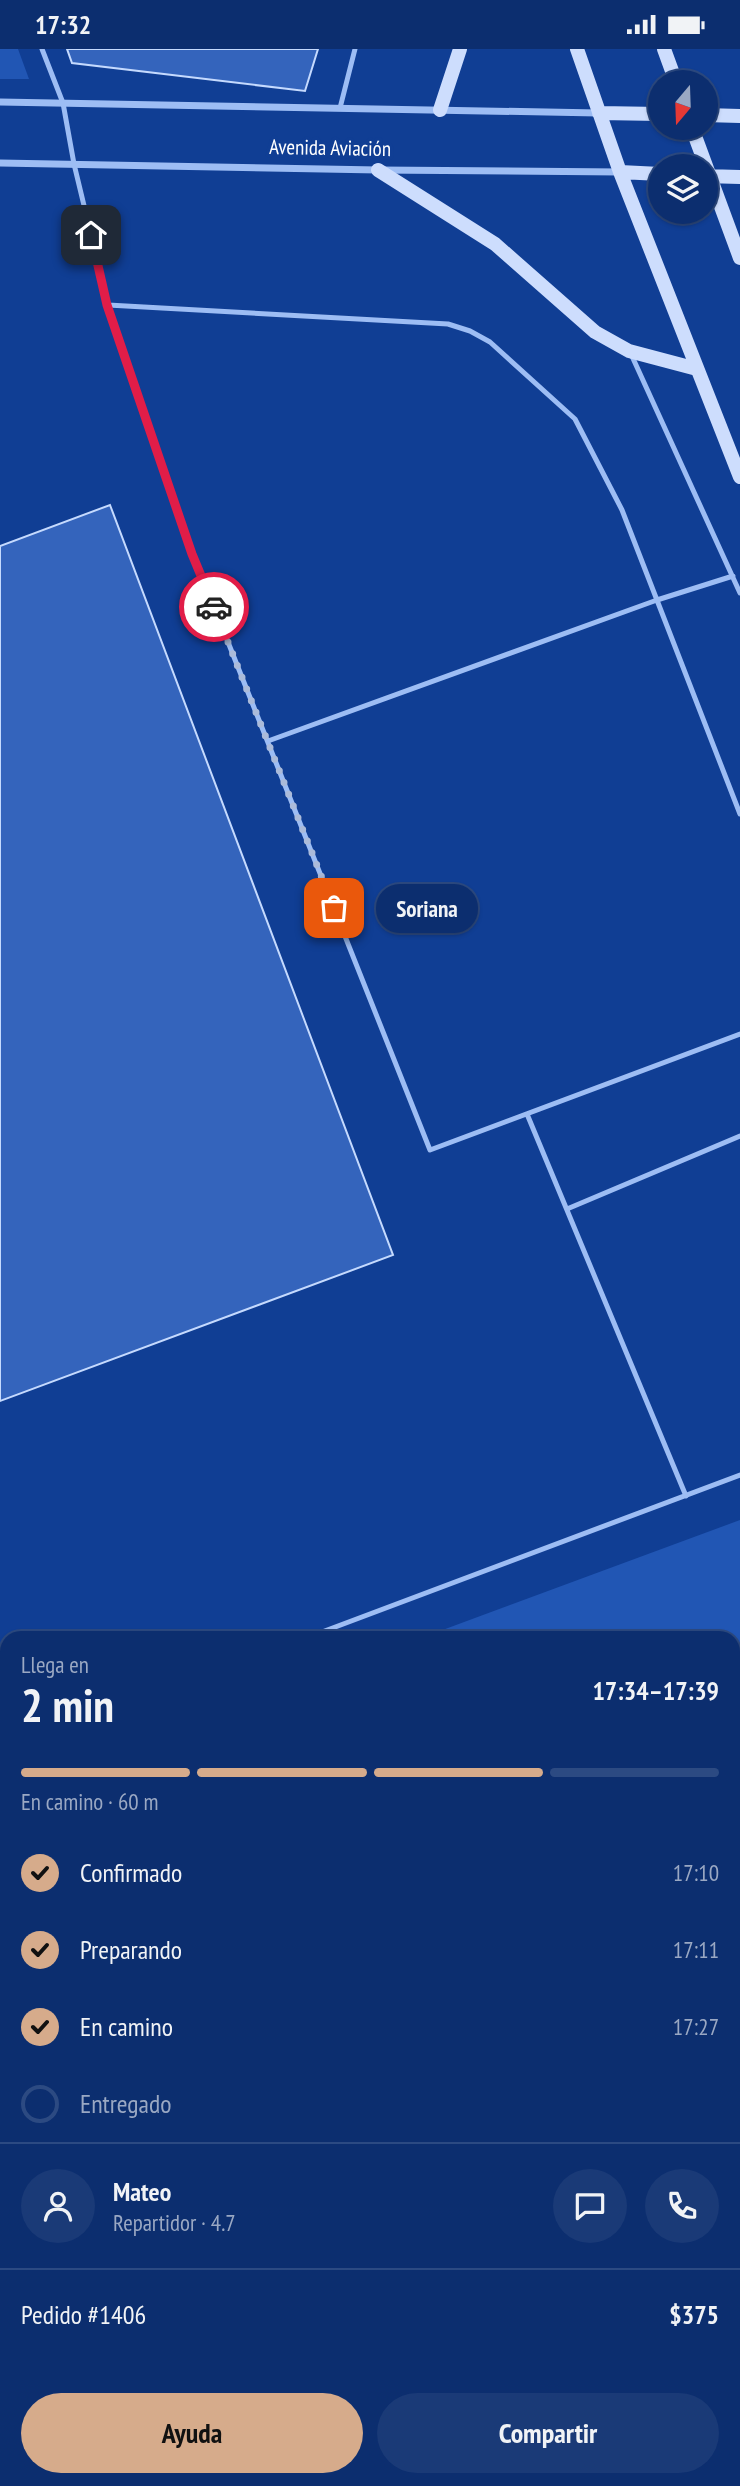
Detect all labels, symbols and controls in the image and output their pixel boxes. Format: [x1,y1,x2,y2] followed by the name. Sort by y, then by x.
[35,8,91,41] text: 17:32
[648,70,718,140] north arrow
[648,70,718,224] map controls
[269,133,391,162] street label: Avenida Aviación
[648,154,718,224] button: layers
[61,205,121,265] pin
[72,216,110,254] icon: home
[179,572,249,642] courier
[195,588,233,626] icon: car
[304,878,364,938] pin
[376,883,478,933] callout: Soriana
[315,889,353,927] icon: bag
[396,894,458,923] text: Soriana
[21,1650,89,1679] text: Llega en
[592,1674,719,1707] text: 17:34–17:39
[21,1675,114,1735] text: 2 min
[21,1787,158,1816] text: En camino · 60 m
[21,1854,59,1892] icon: check
[80,1856,182,1889] text: Confirmado
[673,1858,719,1887] text: 17:10
[21,1931,59,1969] icon: check
[80,1933,182,1966] text: Preparando
[673,1935,719,1964] text: 17:11
[21,2008,59,2046] icon: check
[80,2010,173,2043] text: En camino
[673,2012,719,2041] text: 17:27
[80,2087,172,2120] text: Entregado
[21,2169,95,2243] button: person
[553,2169,627,2243] button: chat
[645,2169,719,2243] button: phone
[113,2175,171,2208] text: Mateo
[113,2208,236,2237] text: Repartidor · 4.7
[21,2298,146,2331] text: Pedido #1406
[669,2298,719,2331] text: $375
[21,2393,363,2473] button: Ayuda
[377,2393,719,2473] button: Compartir

